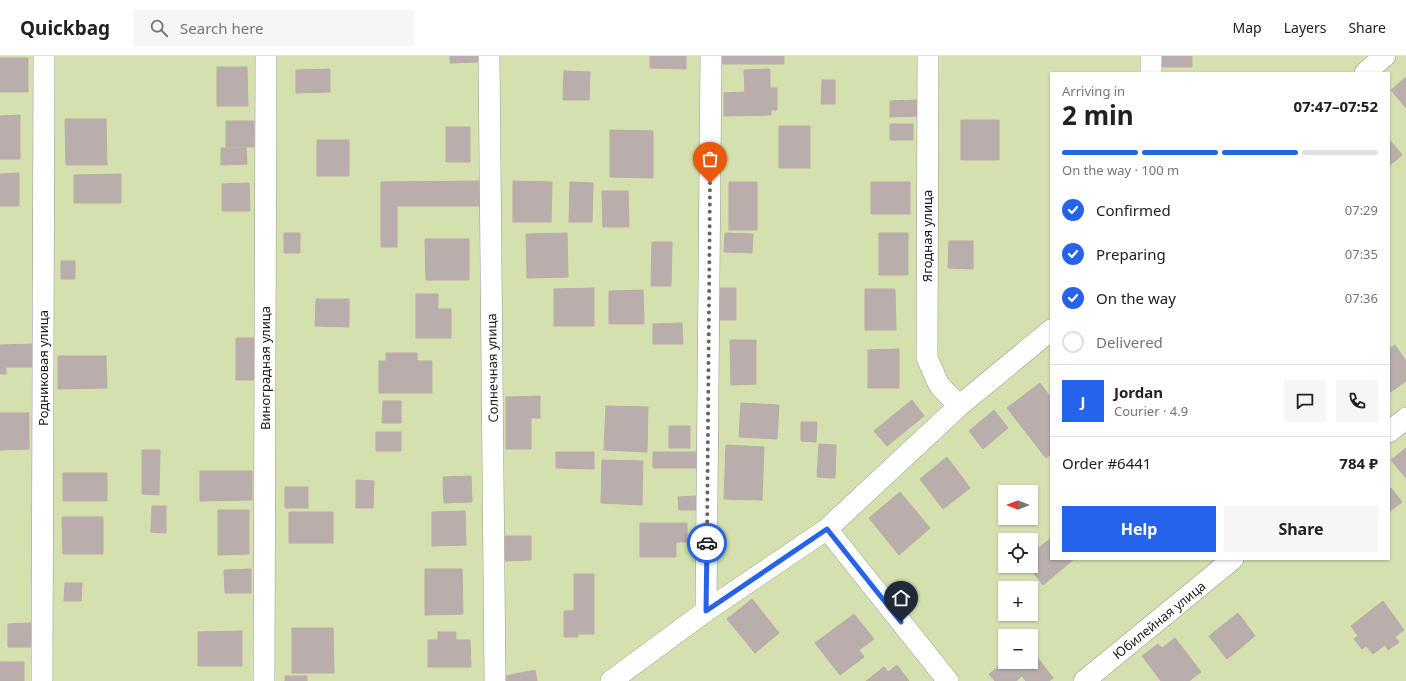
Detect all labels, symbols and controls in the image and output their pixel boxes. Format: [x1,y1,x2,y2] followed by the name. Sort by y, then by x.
[134,10,414,46] search box
[20,15,110,41] text: Quickbag
[148,17,170,39] icon: search
[180,18,264,38] text: Search here
[1233,18,1262,37] text: Map
[1284,18,1326,37] text: Layers
[1348,18,1386,37] text: Share
[1062,82,1125,100] text: Arriving in
[1293,96,1378,116] text: 07:47–07:52
[1062,97,1134,133] text: 2 min
[693,142,727,183] pin
[699,148,721,170] icon: bag
[1062,161,1179,179] text: On the way · 100 m
[918,190,936,282] street label: Ягодная улица
[1062,199,1084,221] icon: check
[1096,200,1171,220] text: Confirmed
[1345,201,1378,219] text: 07:29
[1062,243,1084,265] icon: check
[1096,244,1166,264] text: Preparing
[1345,245,1378,263] text: 07:35
[1062,287,1084,309] icon: check
[1096,288,1176,308] text: On the way
[1345,289,1378,307] text: 07:36
[256,306,274,430] street label: Виноградная улица
[34,310,52,426] street label: Родниковая улица
[482,313,502,423] street label: Солнечная улица
[1096,332,1163,352] text: Delivered
[1284,380,1326,422] button: chat
[1336,380,1378,422] button: phone
[1114,382,1163,402] text: Jordan
[1081,391,1085,411] text: J
[1114,402,1188,420] text: Courier · 4.9
[1062,453,1151,473] text: Order #6441
[1339,453,1378,473] text: 784 ₽
[998,485,1038,525] north arrow
[998,485,1038,669] map controls
[1062,506,1216,552] button: Help
[1224,506,1378,552] button: Share
[687,523,727,563] courier
[696,532,718,554] icon: car
[998,533,1038,573] button: locate
[1109,577,1209,663] street label: Юбилейная улица
[884,581,918,622] pin
[998,581,1038,621] button: +
[890,587,912,609] icon: home
[998,629,1038,669] button: −

